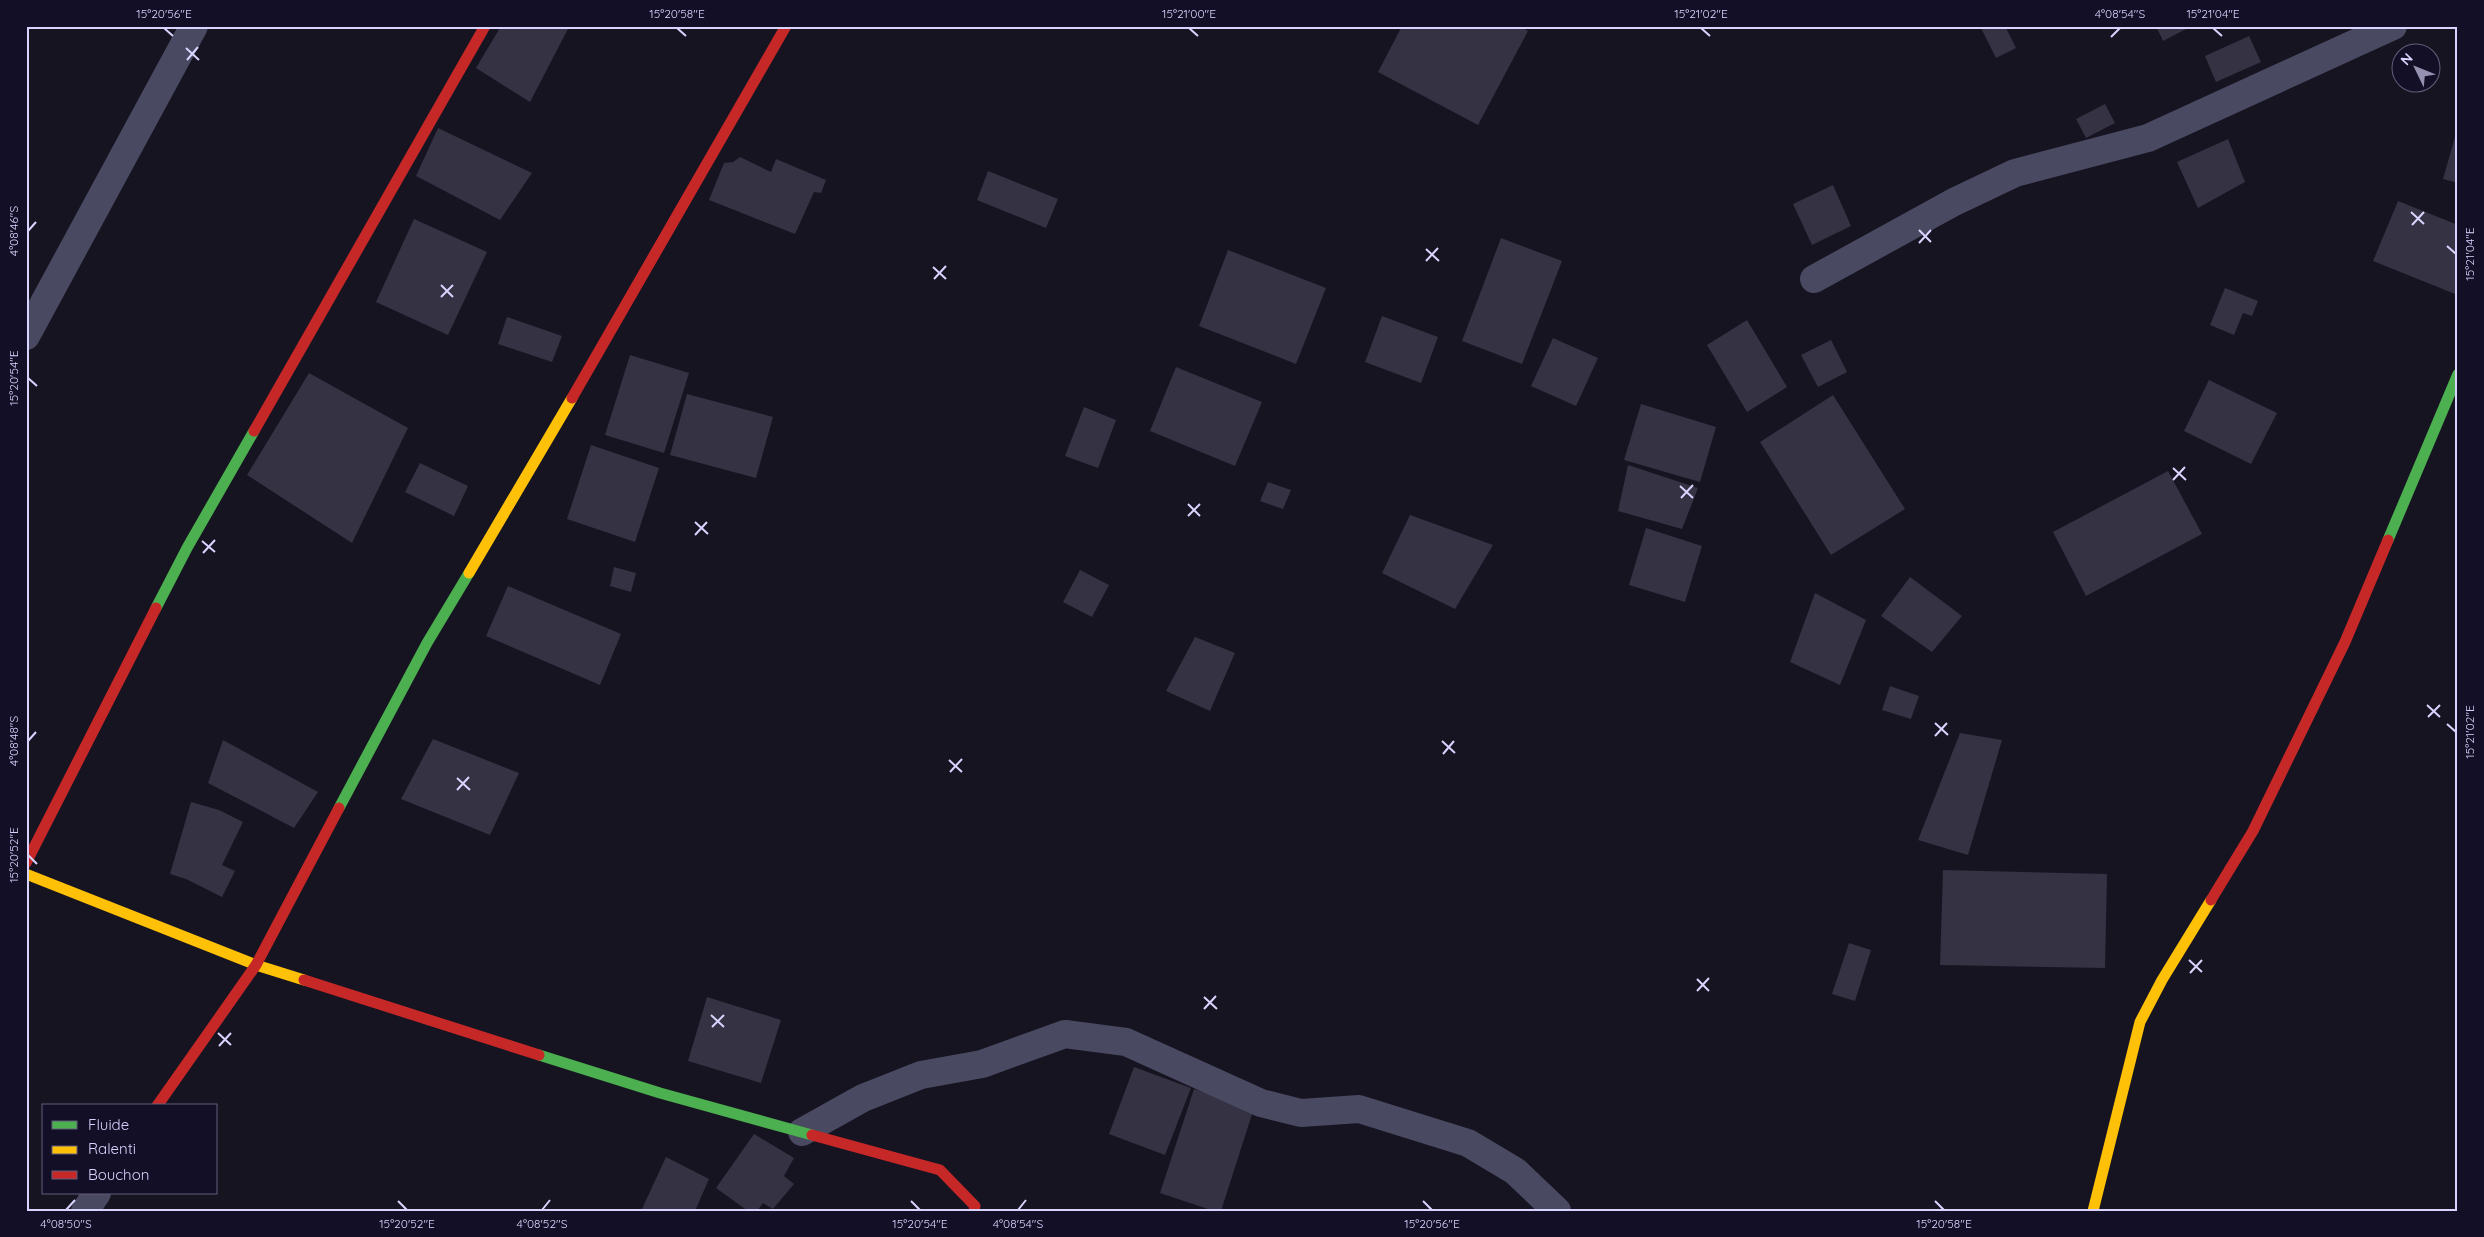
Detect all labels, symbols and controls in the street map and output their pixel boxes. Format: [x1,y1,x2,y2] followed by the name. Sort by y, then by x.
[136,6,192,21] text: 15°20'56"E
[649,6,705,21] text: 15°20'58"E
[1162,6,1216,21] text: 15°21'00"E
[1674,6,1728,21] text: 15°21'02"E
[2095,6,2145,21] text: 4°08'54"S
[2186,6,2240,21] text: 15°21'04"E
[2392,42,2442,92] north arrow
[2396,49,2417,69] text: N
[6,206,21,256] text: 4°08'46"S
[2462,227,2477,281] text: 15°21'04"E
[6,350,21,406] text: 15°20'54"E
[2462,705,2477,759] text: 15°21'02"E
[6,716,21,766] text: 4°08'48"S
[6,827,21,883] text: 15°20'52"E
[42,1104,218,1194] legend
[88,1115,129,1134] text: Fluide
[88,1139,136,1158] text: Ralenti
[88,1165,149,1184] text: Bouchon
[40,1216,92,1231] text: 4°08'50"S
[379,1216,435,1231] text: 15°20'52"E
[517,1216,568,1231] text: 4°08'52"S
[892,1216,948,1231] text: 15°20'54"E
[993,1216,1043,1231] text: 4°08'54"S
[1404,1216,1460,1231] text: 15°20'56"E
[1916,1216,1972,1231] text: 15°20'58"E

